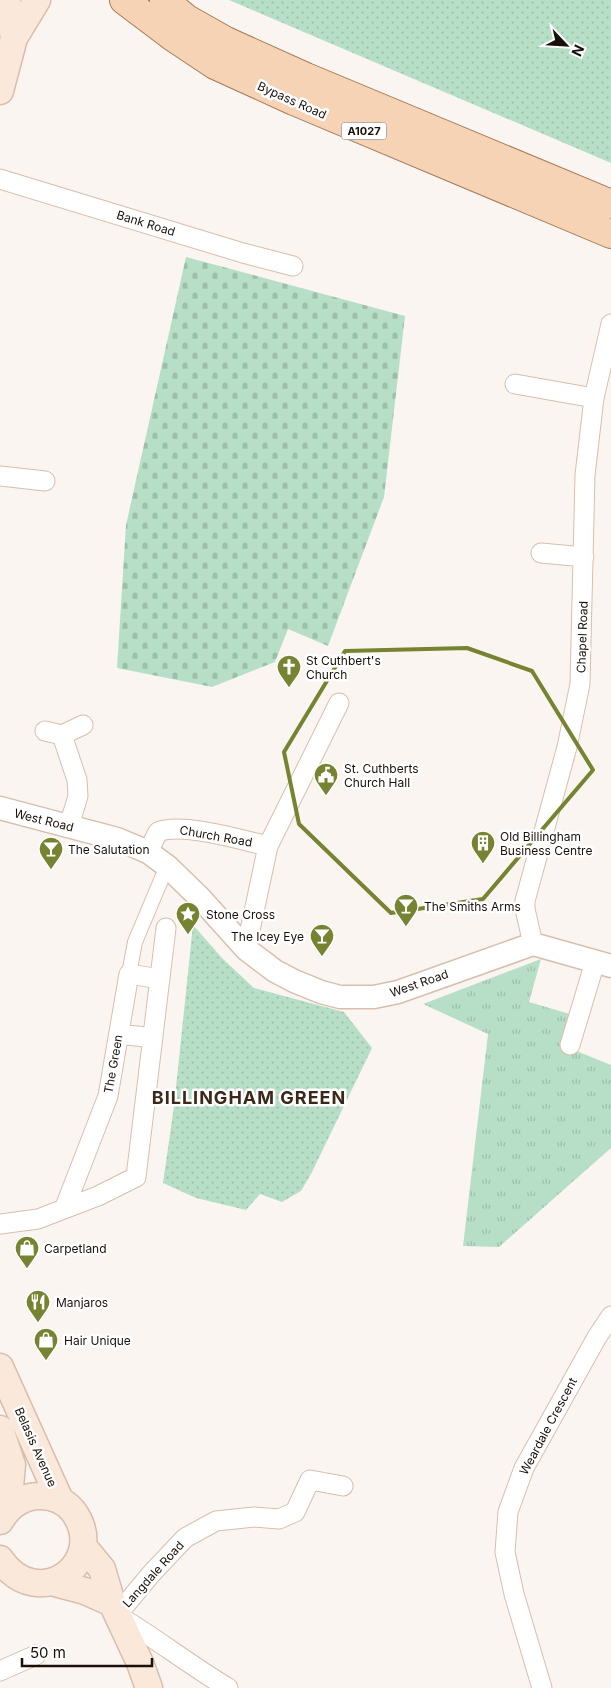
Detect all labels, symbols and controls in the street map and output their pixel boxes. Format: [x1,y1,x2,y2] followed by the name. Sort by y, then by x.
[541,20,591,70] north arrow
[568,42,588,59] text: N
[255,78,329,122] street label: Bypass Road
[342,122,386,140] road number: A1027
[115,207,177,239] street label: Bank Road
[573,601,591,673] street label: Chapel Road
[306,653,381,682] place label: St Cuthbert's Church
[276,654,302,688] church icon: St Cuthbert's Church
[344,761,419,790] place label: St. Cuthberts Church Hall
[313,762,339,796] public building icon: St. Cuthberts Church Hall
[13,805,75,835] street label: West Road
[178,822,254,850] street label: Church Road
[500,829,592,858] place label: Old Billingham Business Centre
[470,830,496,864] building icon: Old Billingham Business Centre
[38,836,64,870] bar icon: The Salutation
[68,842,150,857] place label: The Salutation
[393,893,419,927] bar icon: The Smiths Arms
[424,899,521,914] place label: The Smiths Arms
[175,901,201,935] place icon: Stone Cross
[206,907,275,922] place label: Stone Cross
[309,923,335,957] bar icon: The Icey Eye
[231,929,304,944] place label: The Icey Eye
[388,966,450,1000] street label: West Road
[100,1033,126,1095] street label: The Green
[152,1087,346,1108] district label: BILLINGHAM GREEN
[14,1235,40,1269] shop icon: Carpetland
[44,1241,107,1256] place label: Carpetland
[25,1289,51,1323] restaurant icon: Manjaros
[56,1295,108,1310] place label: Manjaros
[33,1327,59,1361] shop icon: Hair Unique
[64,1333,131,1348] place label: Hair Unique
[516,1375,580,1477] street label: Weardale Crescent
[12,1405,60,1489] street label: Belasis Avenue
[119,1538,187,1610] street label: Langdale Road
[22,1636,152,1668] scale bar
[30,1643,66,1662] text: 50 m

